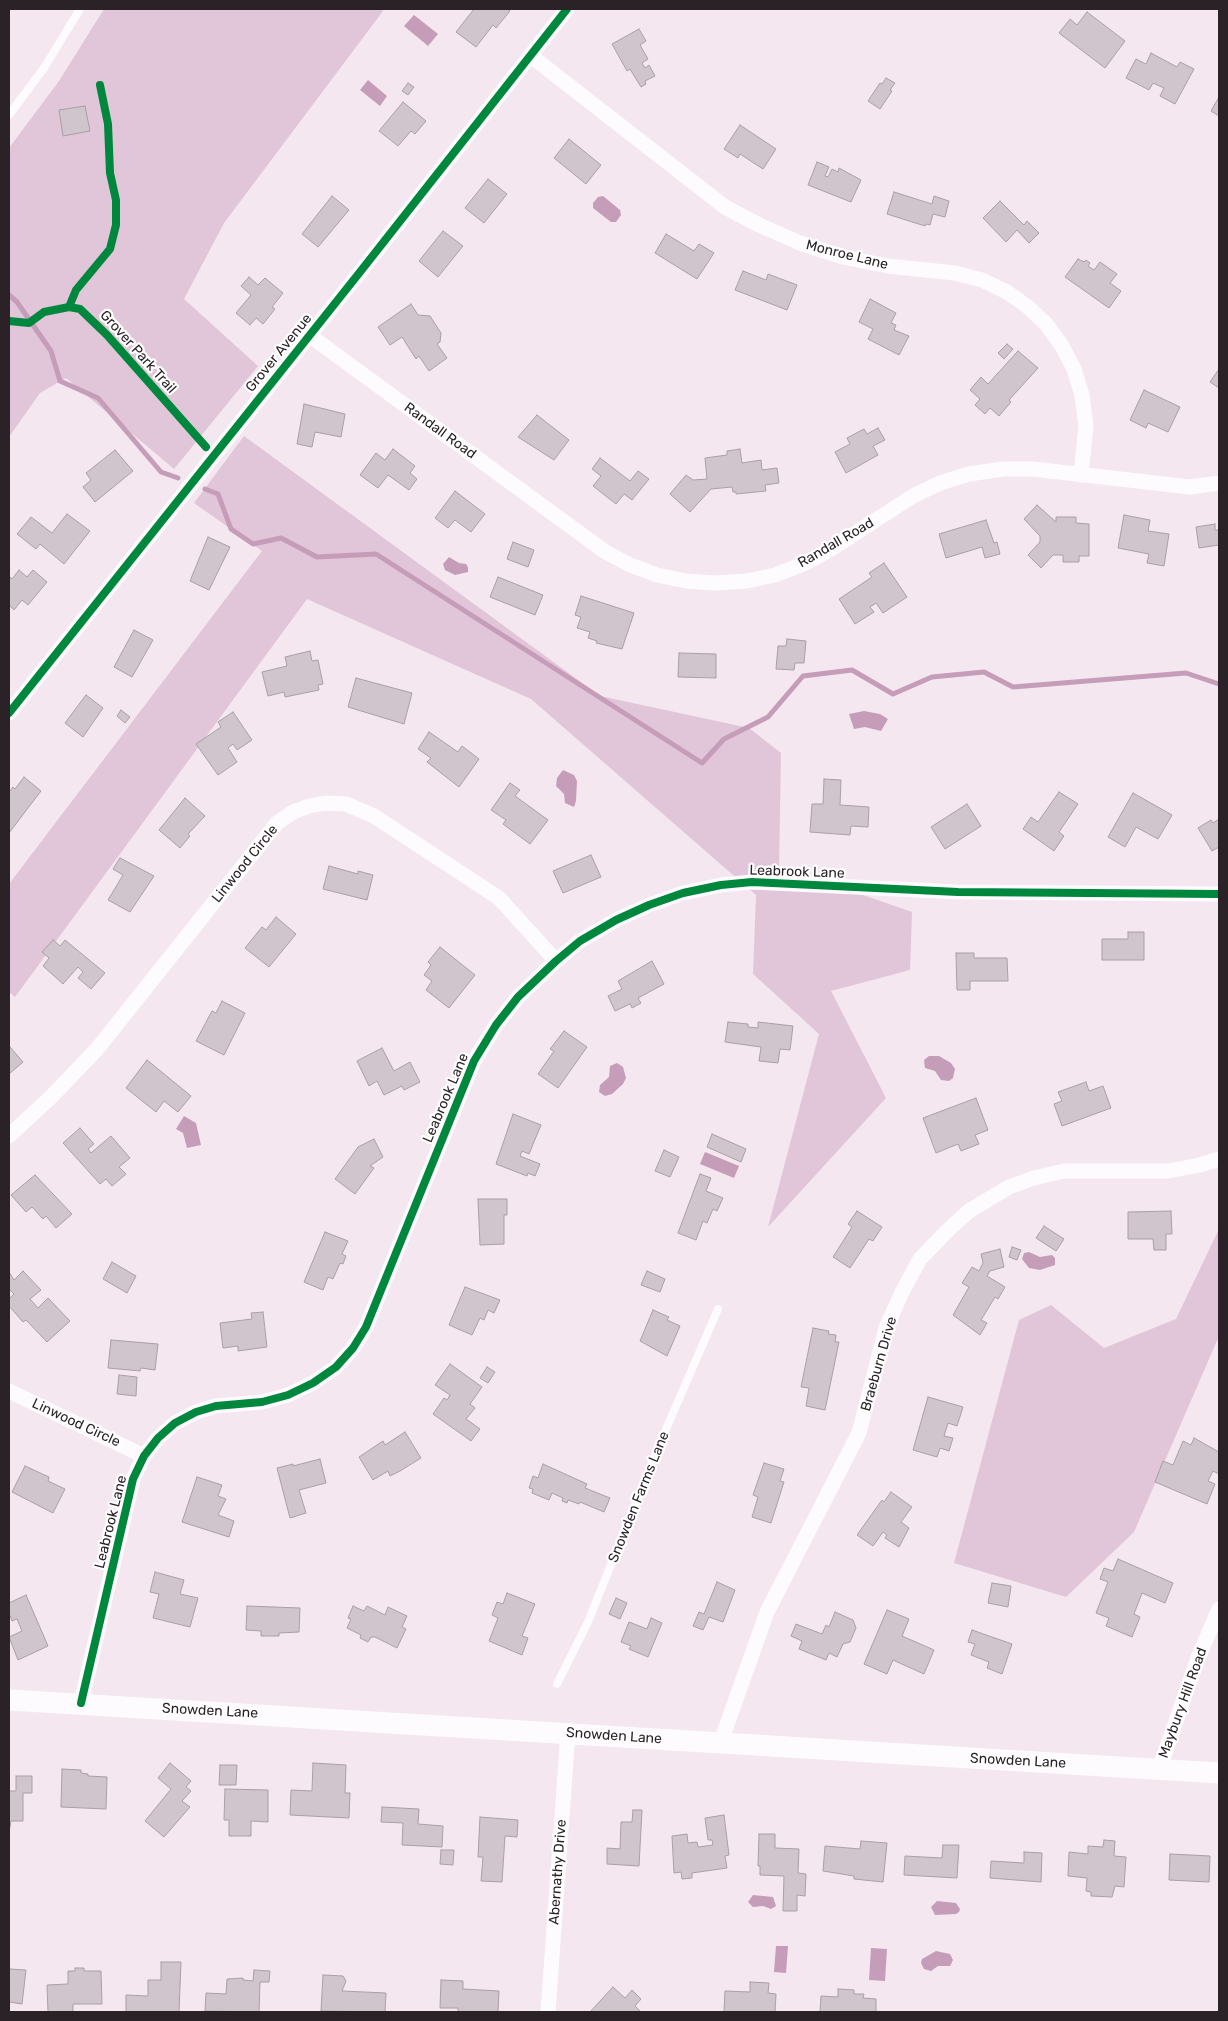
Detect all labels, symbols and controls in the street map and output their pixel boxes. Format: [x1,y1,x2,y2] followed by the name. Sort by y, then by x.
[804,237,890,273] street label: Monroe Lane
[96,307,180,397] street label: Grover Park Trail
[242,311,316,395] street label: Grover Avenue
[401,399,479,463] street label: Randall Road
[795,515,877,571] street label: Randall Road
[208,822,282,906] street label: Linwood Circle
[749,862,845,882] street label: Leabrook Lane
[420,1051,472,1145] street label: Leabrook Lane
[857,1315,901,1413] street label: Braeburn Drive
[29,1395,123,1451] street label: Linwood Circle
[605,1429,673,1565] street label: Snowden Farms Lane
[91,1474,131,1570] street label: Leabrook Lane
[1155,1645,1211,1761] street label: Maybury Hill Road
[162,1700,258,1722] street label: Snowden Lane
[565,1724,663,1748] street label: Snowden Lane
[970,1750,1066,1772] street label: Snowden Lane
[546,1819,570,1925] street label: Abernathy Drive

